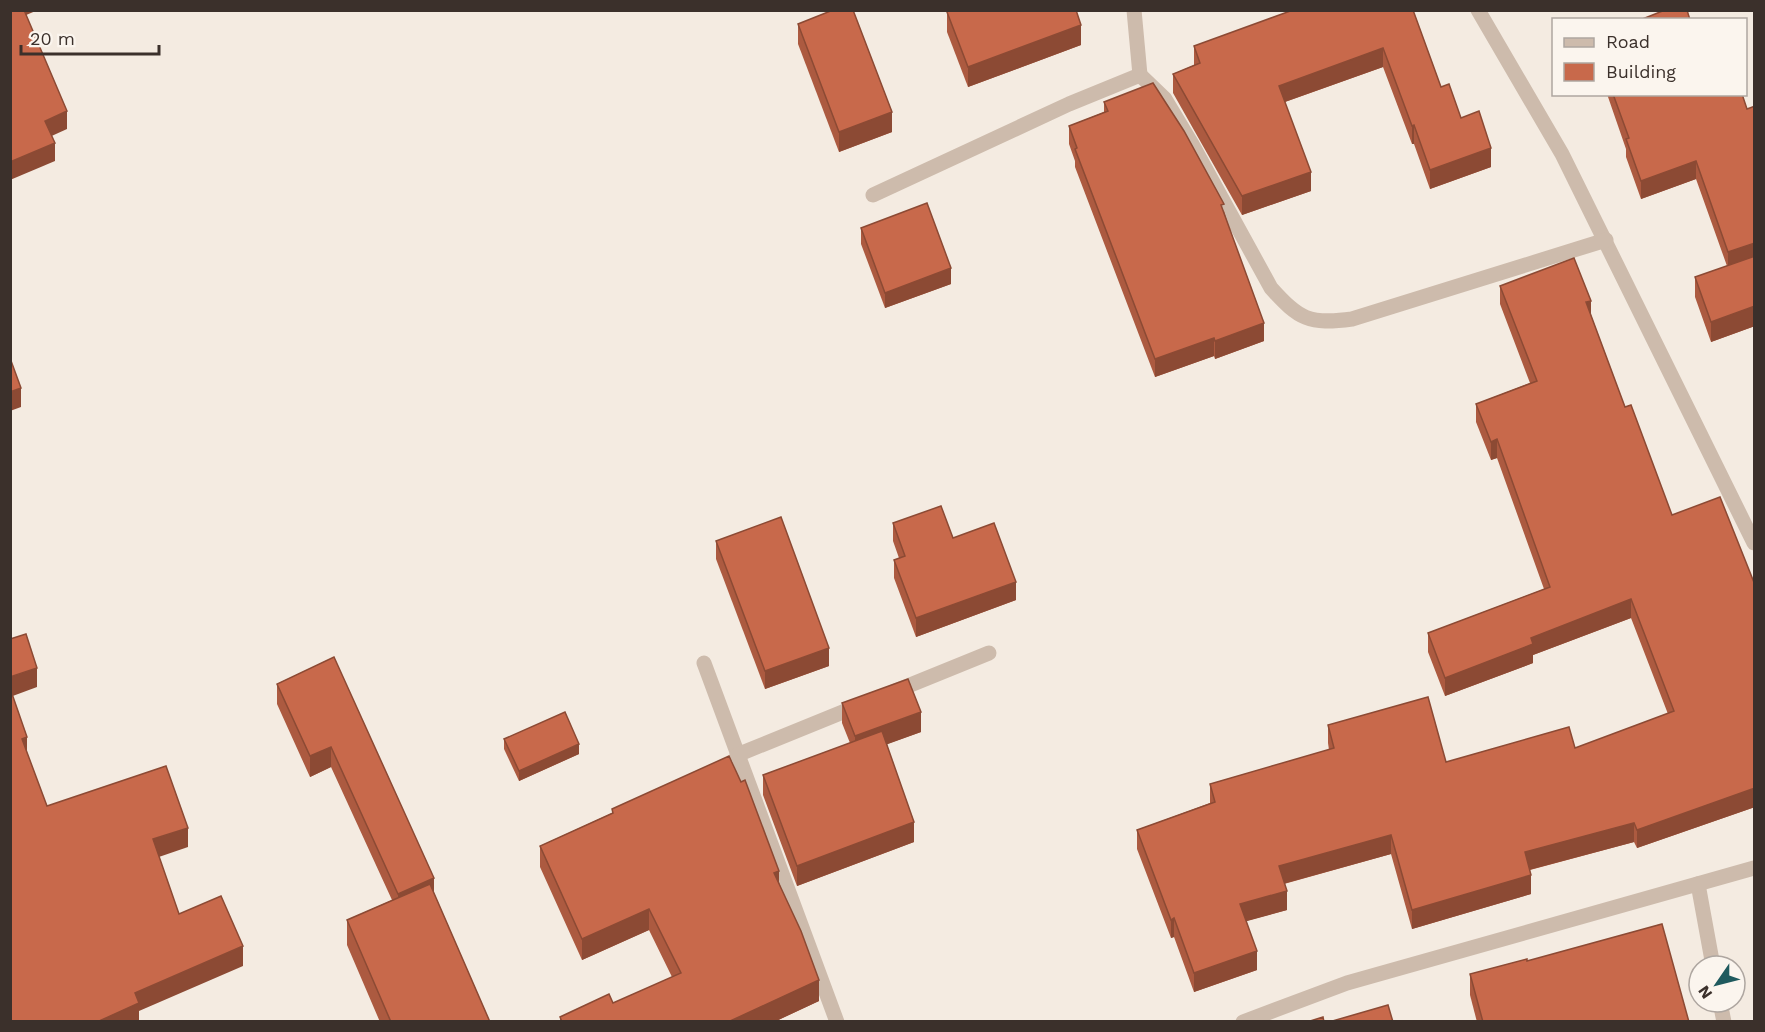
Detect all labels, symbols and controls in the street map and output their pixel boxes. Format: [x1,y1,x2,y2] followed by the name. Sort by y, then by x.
[21,18,159,56] scale bar
[1552,18,1747,96] legend
[30,28,75,49] text: 20 m
[1606,31,1650,52] text: Road
[1606,61,1676,82] text: Building
[1687,954,1747,1014] north arrow
[1694,982,1716,1003] text: N

